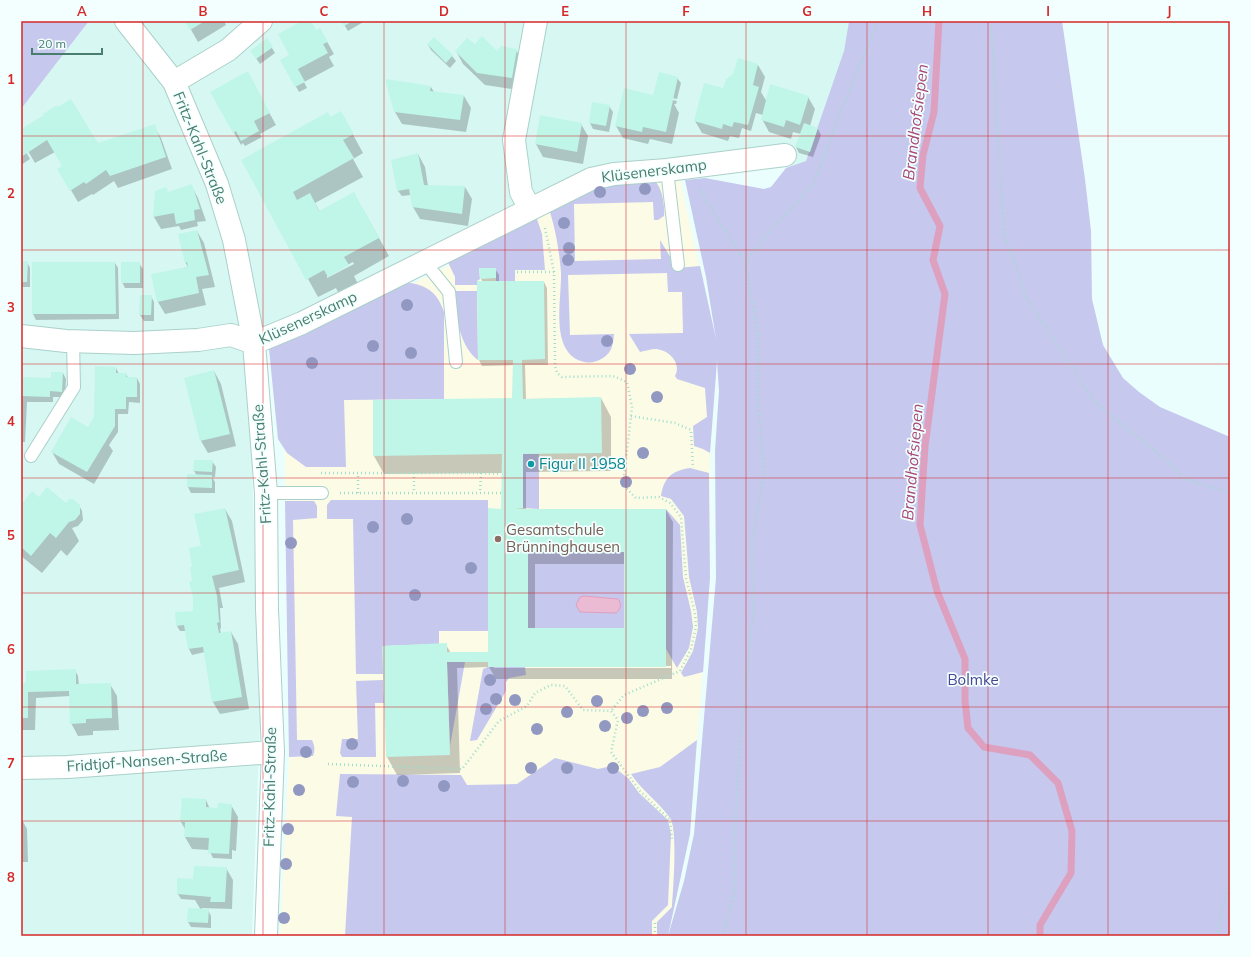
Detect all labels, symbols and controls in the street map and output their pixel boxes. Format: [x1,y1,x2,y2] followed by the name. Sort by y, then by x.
[77,3,87,19] text: A
[199,3,208,19] text: B
[320,3,329,19] text: C
[439,3,449,19] text: D
[561,3,569,19] text: E
[682,3,690,19] text: F
[802,3,812,19] text: G
[922,3,932,19] text: H
[1046,3,1050,19] text: I
[1167,3,1171,19] text: J
[32,30,102,56] scale bar
[38,36,66,51] text: 20 m
[898,63,932,181] water label: Brandhofsiepen
[7,71,15,87] text: 1
[169,89,232,207] street label: Fritz-Kahl-Straße
[600,155,708,186] street label: Klüsenerskamp
[7,185,15,201] text: 2
[256,287,360,349] street label: Klüsenerskamp
[7,299,15,315] text: 3
[897,403,927,521] water label: Brandhofsiepen
[248,404,275,524] street label: Fritz-Kahl-Straße
[7,413,15,429] text: 4
[539,454,626,473] place label: Figur II 1958
[526,459,536,469] marker: Figur II 1958
[506,520,620,556] place label: Gesamtschule Brünninghausen
[7,527,15,543] text: 5
[493,534,503,544] marker: Gesamtschule Brünninghausen
[7,641,15,657] text: 6
[947,670,999,689] park label: Bolmke
[259,727,280,847] street label: Fritz-Kahl-Straße
[66,745,228,776] street label: Fridtjof-Nansen-Straße
[7,755,15,771] text: 7
[7,869,15,885] text: 8

